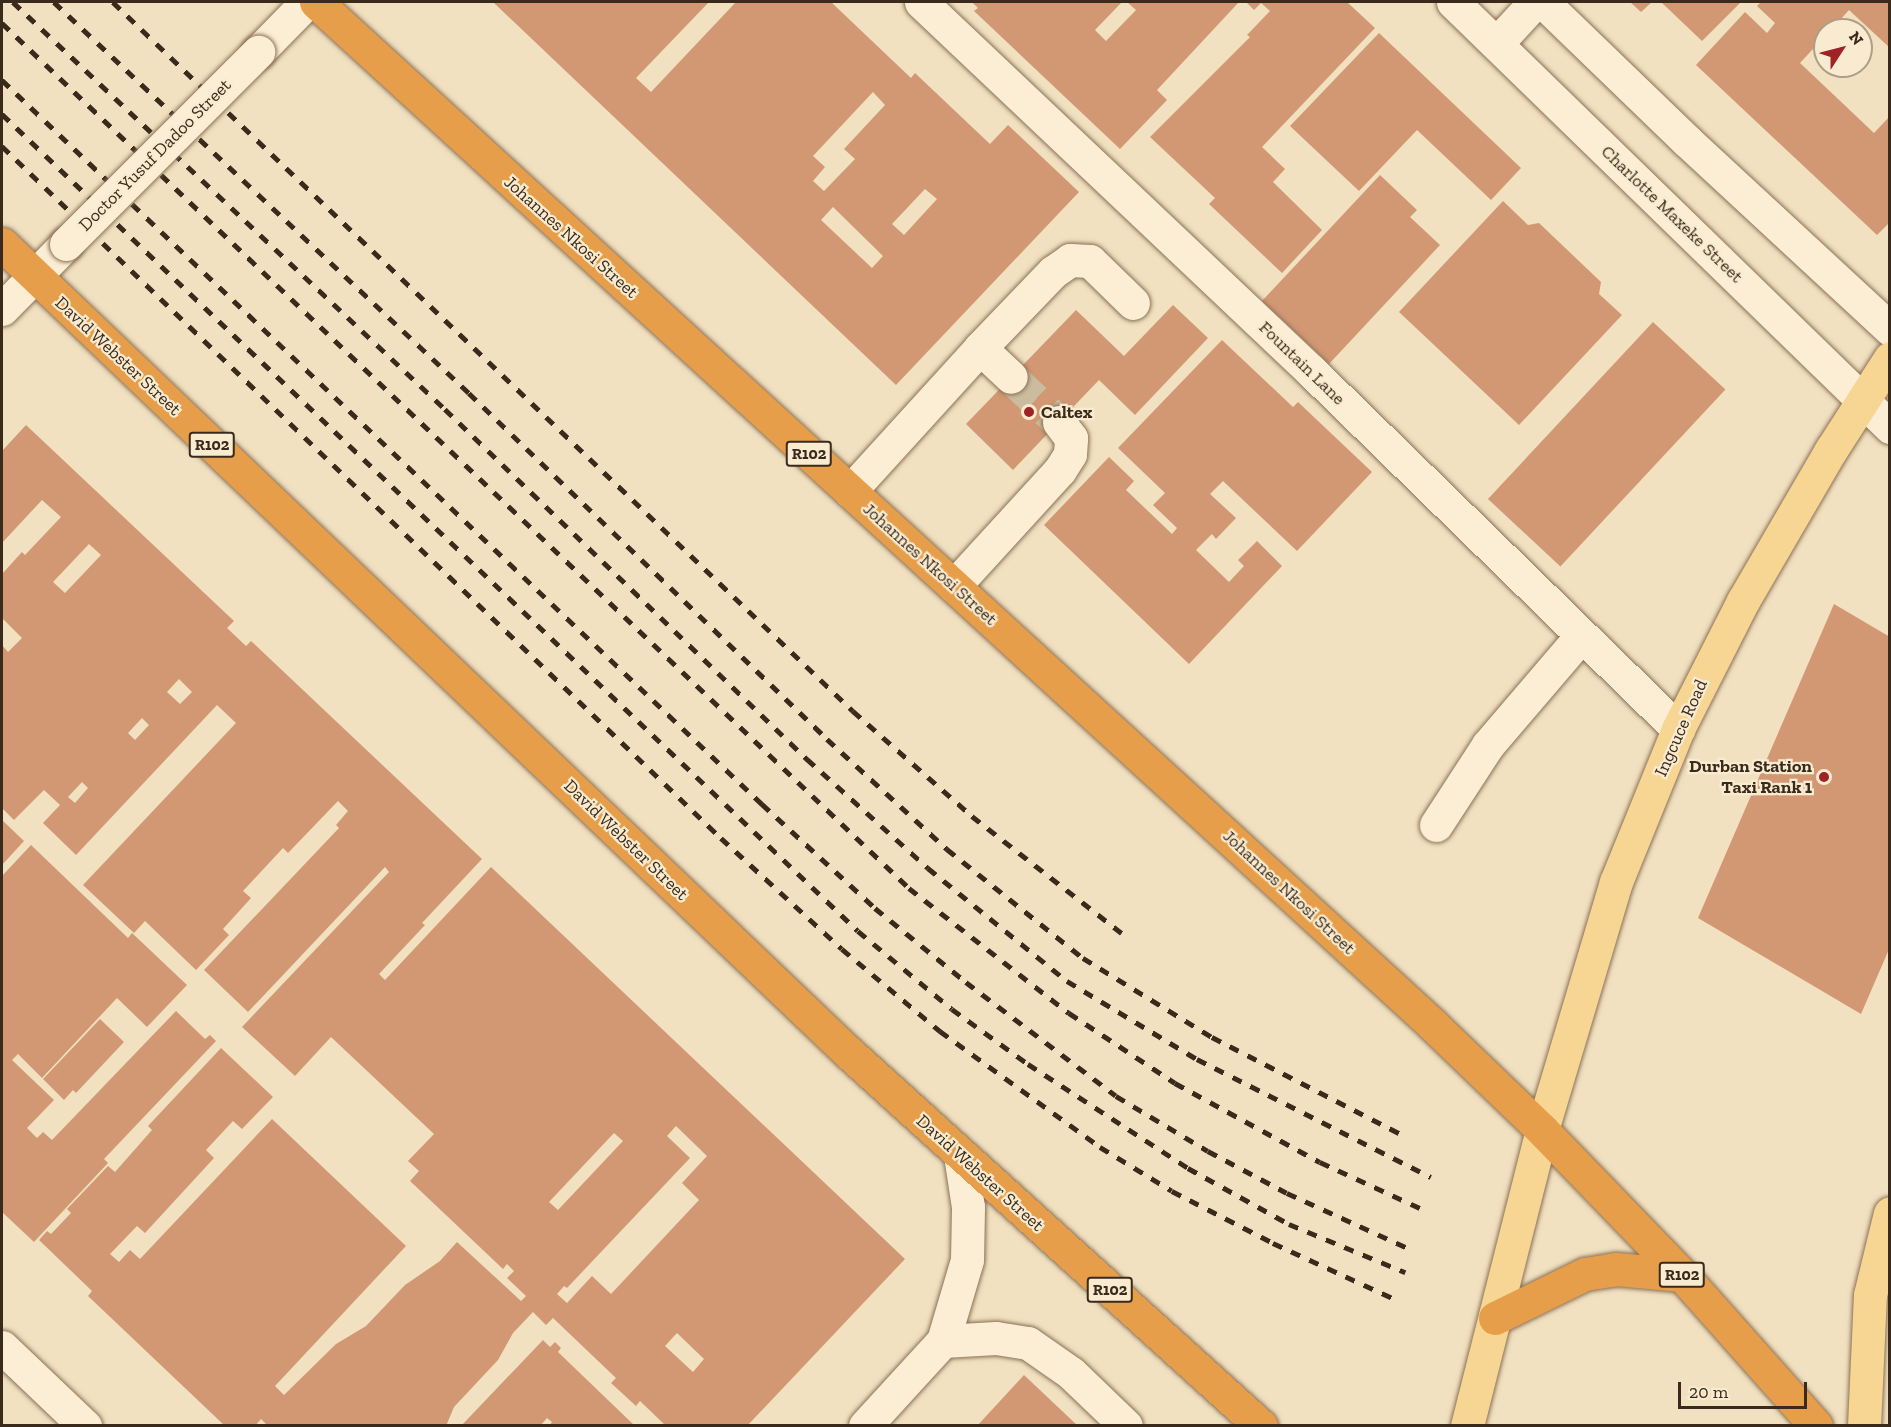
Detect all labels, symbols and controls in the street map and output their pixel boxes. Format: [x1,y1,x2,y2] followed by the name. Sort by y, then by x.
[1813,18,1873,78] north arrow
[1845,28,1868,49] text: N
[74,74,236,236] street label: Doctor Yusuf Dadoo Street
[1597,141,1747,287] street label: Charlotte Maxeke Street
[500,171,642,303] street label: Johannes Nkosi Street
[50,292,186,420] street label: David Webster Street
[1254,317,1350,409] street label: Fountain Lane
[1041,401,1092,423] place label: Caltex
[1022,405,1036,419] marker: Caltex
[188,432,236,458] road number: R102
[785,441,833,467] road number: R102
[859,498,1001,630] street label: Johannes Nkosi Street
[1650,676,1712,780] street label: Ingcuce Road
[1689,756,1812,798] place label: Durban Station Taxi Rank 1
[1817,770,1831,784] marker: Durban Station Taxi Rank 1
[559,775,693,905] street label: David Webster Street
[1218,825,1360,959] street label: Johannes Nkosi Street
[911,1110,1049,1236] street label: David Webster Street
[1658,1262,1706,1288] road number: R102
[1086,1277,1134,1303] road number: R102
[1681,1370,1810,1408] scale bar
[1689,1381,1728,1403] text: 20 m

